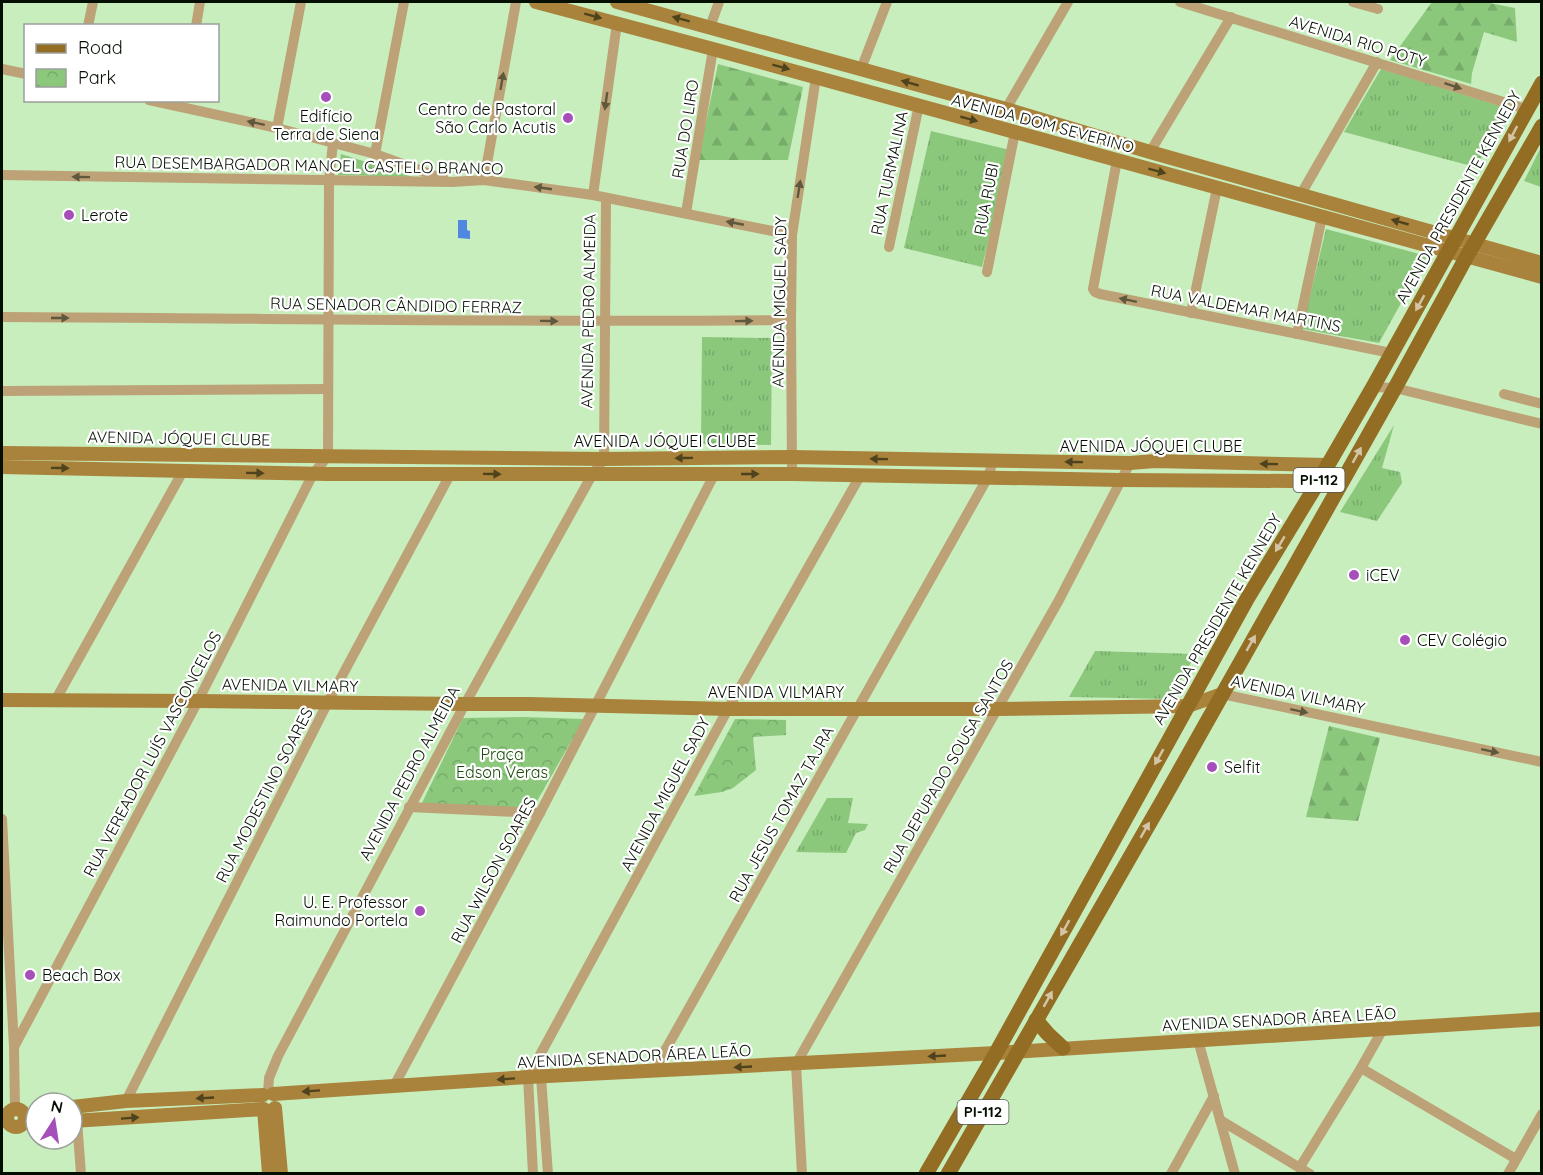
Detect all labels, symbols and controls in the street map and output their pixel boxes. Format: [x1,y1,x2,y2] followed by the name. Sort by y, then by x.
[1287,11,1429,71] street label: AVENIDA RIO POTY
[584,12,602,22] one-way arrow
[672,14,690,23] one-way arrow
[24,24,219,102] legend
[78,36,123,59] text: Road
[772,63,790,73] one-way arrow
[78,66,116,89] text: Park
[498,71,507,90] one-way arrow
[900,77,919,87] one-way arrow
[667,78,703,180] street label: RUA DO LIRO
[1444,82,1462,91] one-way arrow
[1391,87,1525,307] street label: AVENIDA PRESIDENTE KENNEDY
[950,89,1136,157] street label: AVENIDA DOM SEVERINO
[319,90,333,104] marker: Edifício Terra de Siena
[601,92,611,111] one-way arrow
[418,99,556,137] place label: Centro de Pastoral São Carlo Acutis
[273,106,379,144] place label: Edifício Terra de Siena
[866,109,912,237] street label: RUA TURMALINA
[561,111,575,125] marker: Centro de Pastoral São Carlo Acutis
[960,115,978,125] one-way arrow
[246,118,265,127] one-way arrow
[1508,126,1518,143] one-way arrow
[114,152,504,178] street label: RUA DESEMBARGADOR MANOEL CASTELO BRANCO
[969,161,1003,237] street label: RUA RUBI
[1148,167,1166,176] one-way arrow
[72,172,91,181] one-way arrow
[794,179,803,198] one-way arrow
[533,184,552,193] one-way arrow
[81,205,128,225] place label: Lerote
[62,208,76,222] marker: Lerote
[576,213,600,409] street label: AVENIDA PEDRO ALMEIDA
[768,216,790,388] street label: AVENIDA MIGUEL SADY
[1391,217,1409,227] one-way arrow
[725,218,744,227] one-way arrow
[1149,280,1343,336] street label: RUA VALDEMAR MARTINS
[270,293,522,317] street label: RUA SENADOR CÂNDIDO FERRAZ
[1415,294,1425,311] one-way arrow
[1118,295,1137,304] one-way arrow
[50,313,69,323] one-way arrow
[539,316,558,326] one-way arrow
[734,316,753,325] one-way arrow
[88,426,270,450] street label: AVENIDA JÓQUEI CLUBE
[574,431,756,451] street label: AVENIDA JÓQUEI CLUBE
[1060,436,1242,456] street label: AVENIDA JÓQUEI CLUBE
[1352,446,1362,463] one-way arrow
[675,453,694,463] one-way arrow
[870,454,889,464] one-way arrow
[1065,457,1084,467] one-way arrow
[1260,459,1279,469] one-way arrow
[50,463,69,473] one-way arrow
[245,468,264,477] one-way arrow
[1294,468,1344,492] road number: PI-112
[482,469,501,479] one-way arrow
[740,470,759,479] one-way arrow
[1148,510,1286,728] street label: AVENIDA PRESIDENTE KENNEDY
[1275,536,1286,552] one-way arrow
[1366,565,1400,585] place label: iCEV
[1347,568,1361,582] marker: iCEV
[79,628,225,880] street label: RUA VEREADOR LUÍS VASCONCELOS
[1417,630,1507,650] place label: CEV Colégio
[1398,633,1412,647] marker: CEV Colégio
[1245,635,1256,651] one-way arrow
[879,656,1017,876] street label: RUA DEPUPADO SOUSA SANTOS
[1229,670,1367,718] street label: AVENIDA VILMARY
[222,674,358,696] street label: AVENIDA VILMARY
[354,682,464,864] street label: AVENIDA PEDRO ALMEIDA
[708,682,844,702] street label: AVENIDA VILMARY
[211,704,317,886] street label: RUA MODESTINO SOARES
[1290,706,1309,716] one-way arrow
[616,714,714,874] street label: AVENIDA MIGUEL SADY
[724,723,838,905] street label: RUA JESUS TOMAZ TAJRA
[456,744,548,782] park label: Praça Edson Veras
[1481,747,1499,757] one-way arrow
[1154,749,1164,766] one-way arrow
[1224,757,1260,777] place label: Selfit
[1205,760,1219,774] marker: Selfit
[446,794,540,946] street label: RUA WILSON SOARES
[1140,821,1150,838] one-way arrow
[274,892,408,930] place label: U. E. Professor Raimundo Portela
[413,904,427,918] marker: U. E. Professor Raimundo Portela
[1060,920,1070,937] one-way arrow
[42,965,121,985] place label: Beach Box
[23,968,37,982] marker: Beach Box
[1043,991,1053,1008] one-way arrow
[1161,1003,1397,1035] street label: AVENIDA SENADOR ÁREA LEÃO
[516,1040,752,1072] street label: AVENIDA SENADOR ÁREA LEÃO
[928,1051,947,1060] one-way arrow
[733,1062,752,1071] one-way arrow
[497,1074,516,1083] one-way arrow
[302,1087,321,1096] one-way arrow
[24,1091,84,1151] north arrow
[195,1093,214,1102] one-way arrow
[49,1095,65,1117] text: N
[958,1100,1008,1124] road number: PI-112
[121,1113,140,1122] one-way arrow

